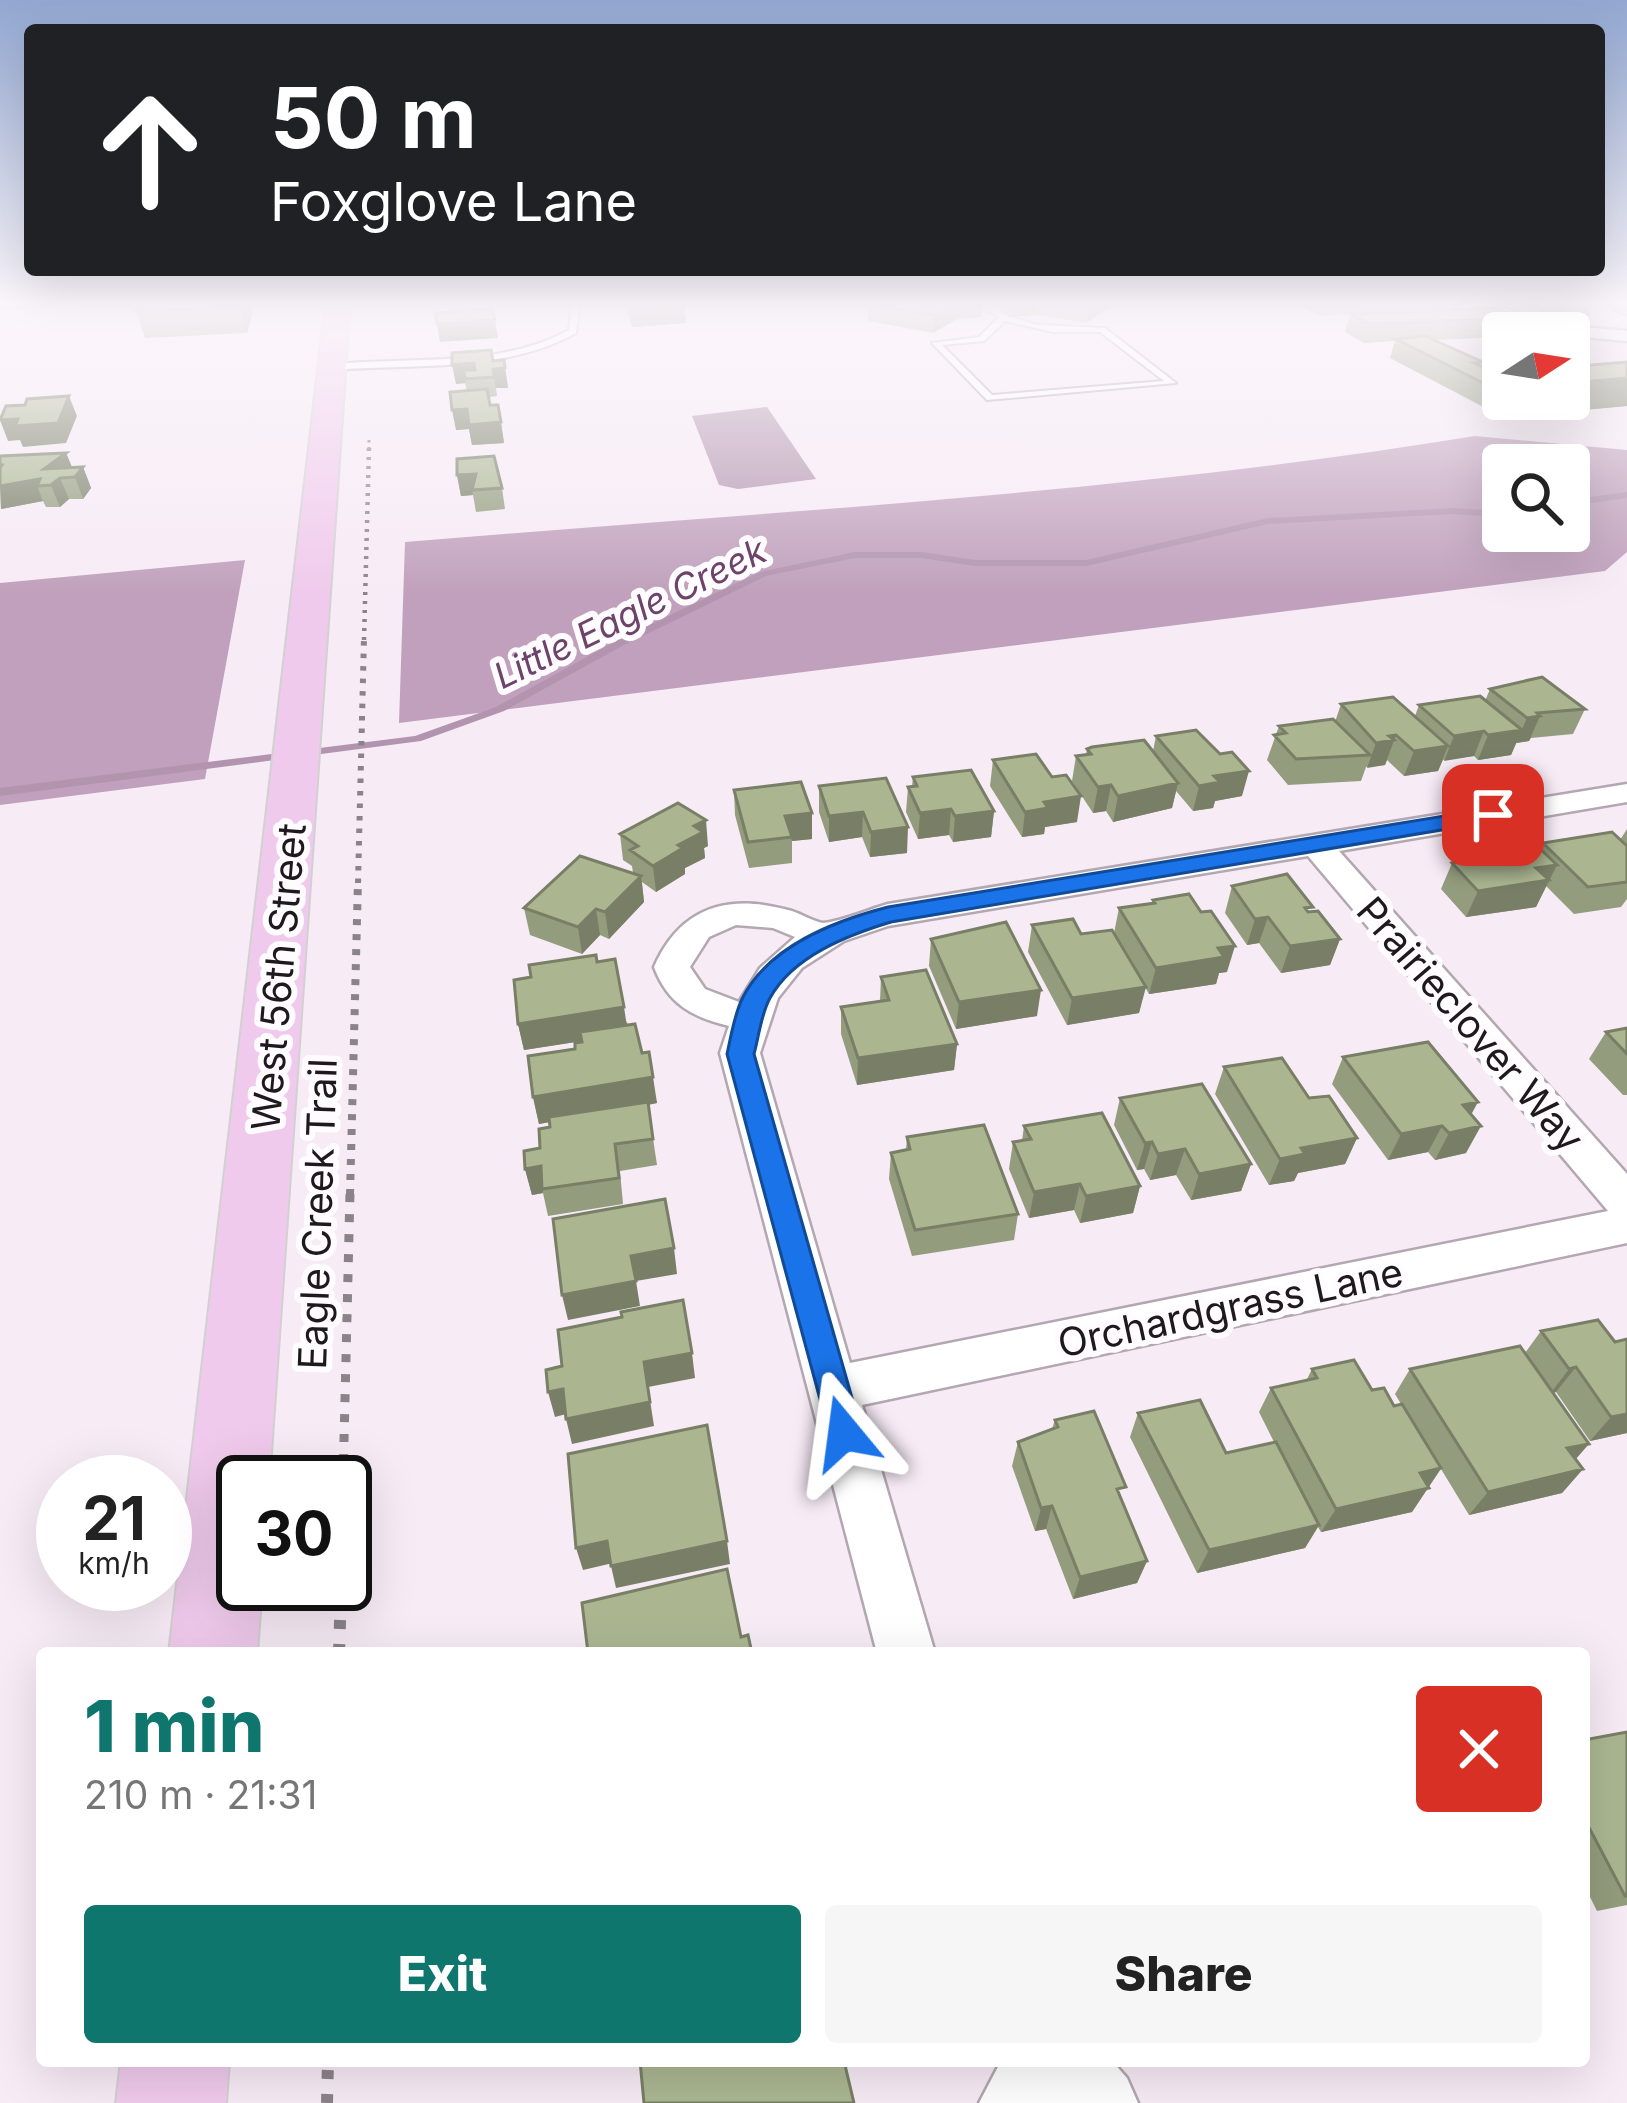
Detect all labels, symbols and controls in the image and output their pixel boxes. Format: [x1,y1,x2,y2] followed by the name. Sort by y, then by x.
[270,67,477,168] text: 50 m
[72,72,228,228] icon: ahead
[270,169,637,234] text: Foxglove Lane
[1482,312,1590,420] north arrow
[1482,312,1590,552] map controls
[1482,444,1590,552] button: search
[487,528,774,698] water label: Little Eagle Creek
[1442,764,1544,866] pin
[1460,782,1526,848] icon: arrive
[241,821,315,1133] street label: West 56th Street
[1348,887,1594,1161] street label: Prairieclover Way
[288,1058,346,1370] street label: Eagle Creek Trail
[1053,1247,1407,1367] street label: Orchardgrass Lane
[781,1370,907,1496] position arrow
[216,1455,372,1611] speed limit sign: 30
[82,1482,146,1554] text: 21
[78,1545,150,1581] text: km/h
[84,1682,264,1769] text: 1 min
[1416,1686,1542,1812] button: close
[84,1771,317,1818] text: 210 m · 21:31
[84,1905,801,2043] button: Exit
[825,1905,1542,2043] button: Share

